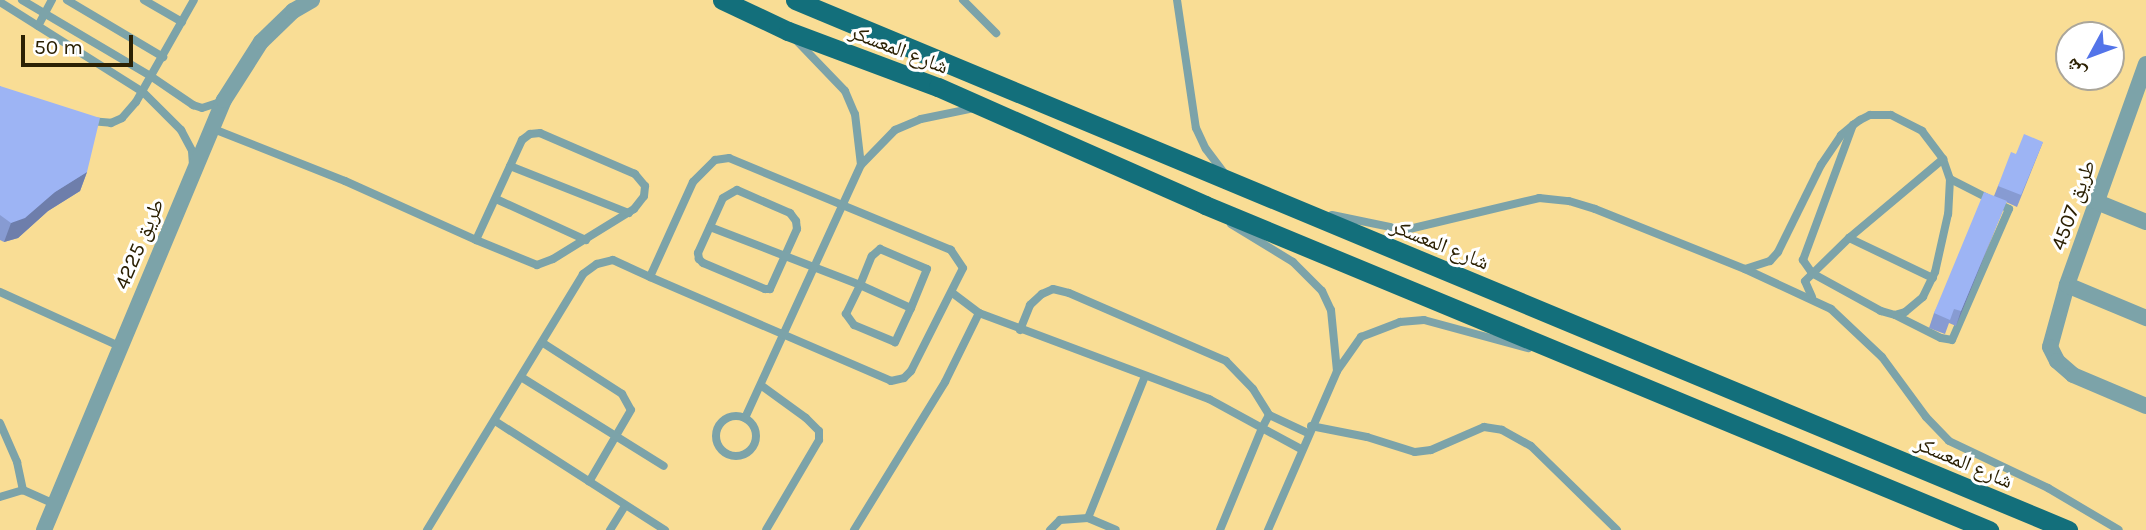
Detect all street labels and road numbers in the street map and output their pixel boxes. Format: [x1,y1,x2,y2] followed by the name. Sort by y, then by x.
[846,19,952,79] street label: شارع المعسكر
[2045,157,2101,253] street label: طريق 4507
[109,195,169,293] street label: طريق 4225
[1387,213,1493,275] street label: شارع المعسكر
[1911,430,2017,494] street label: شارع المعسكر

